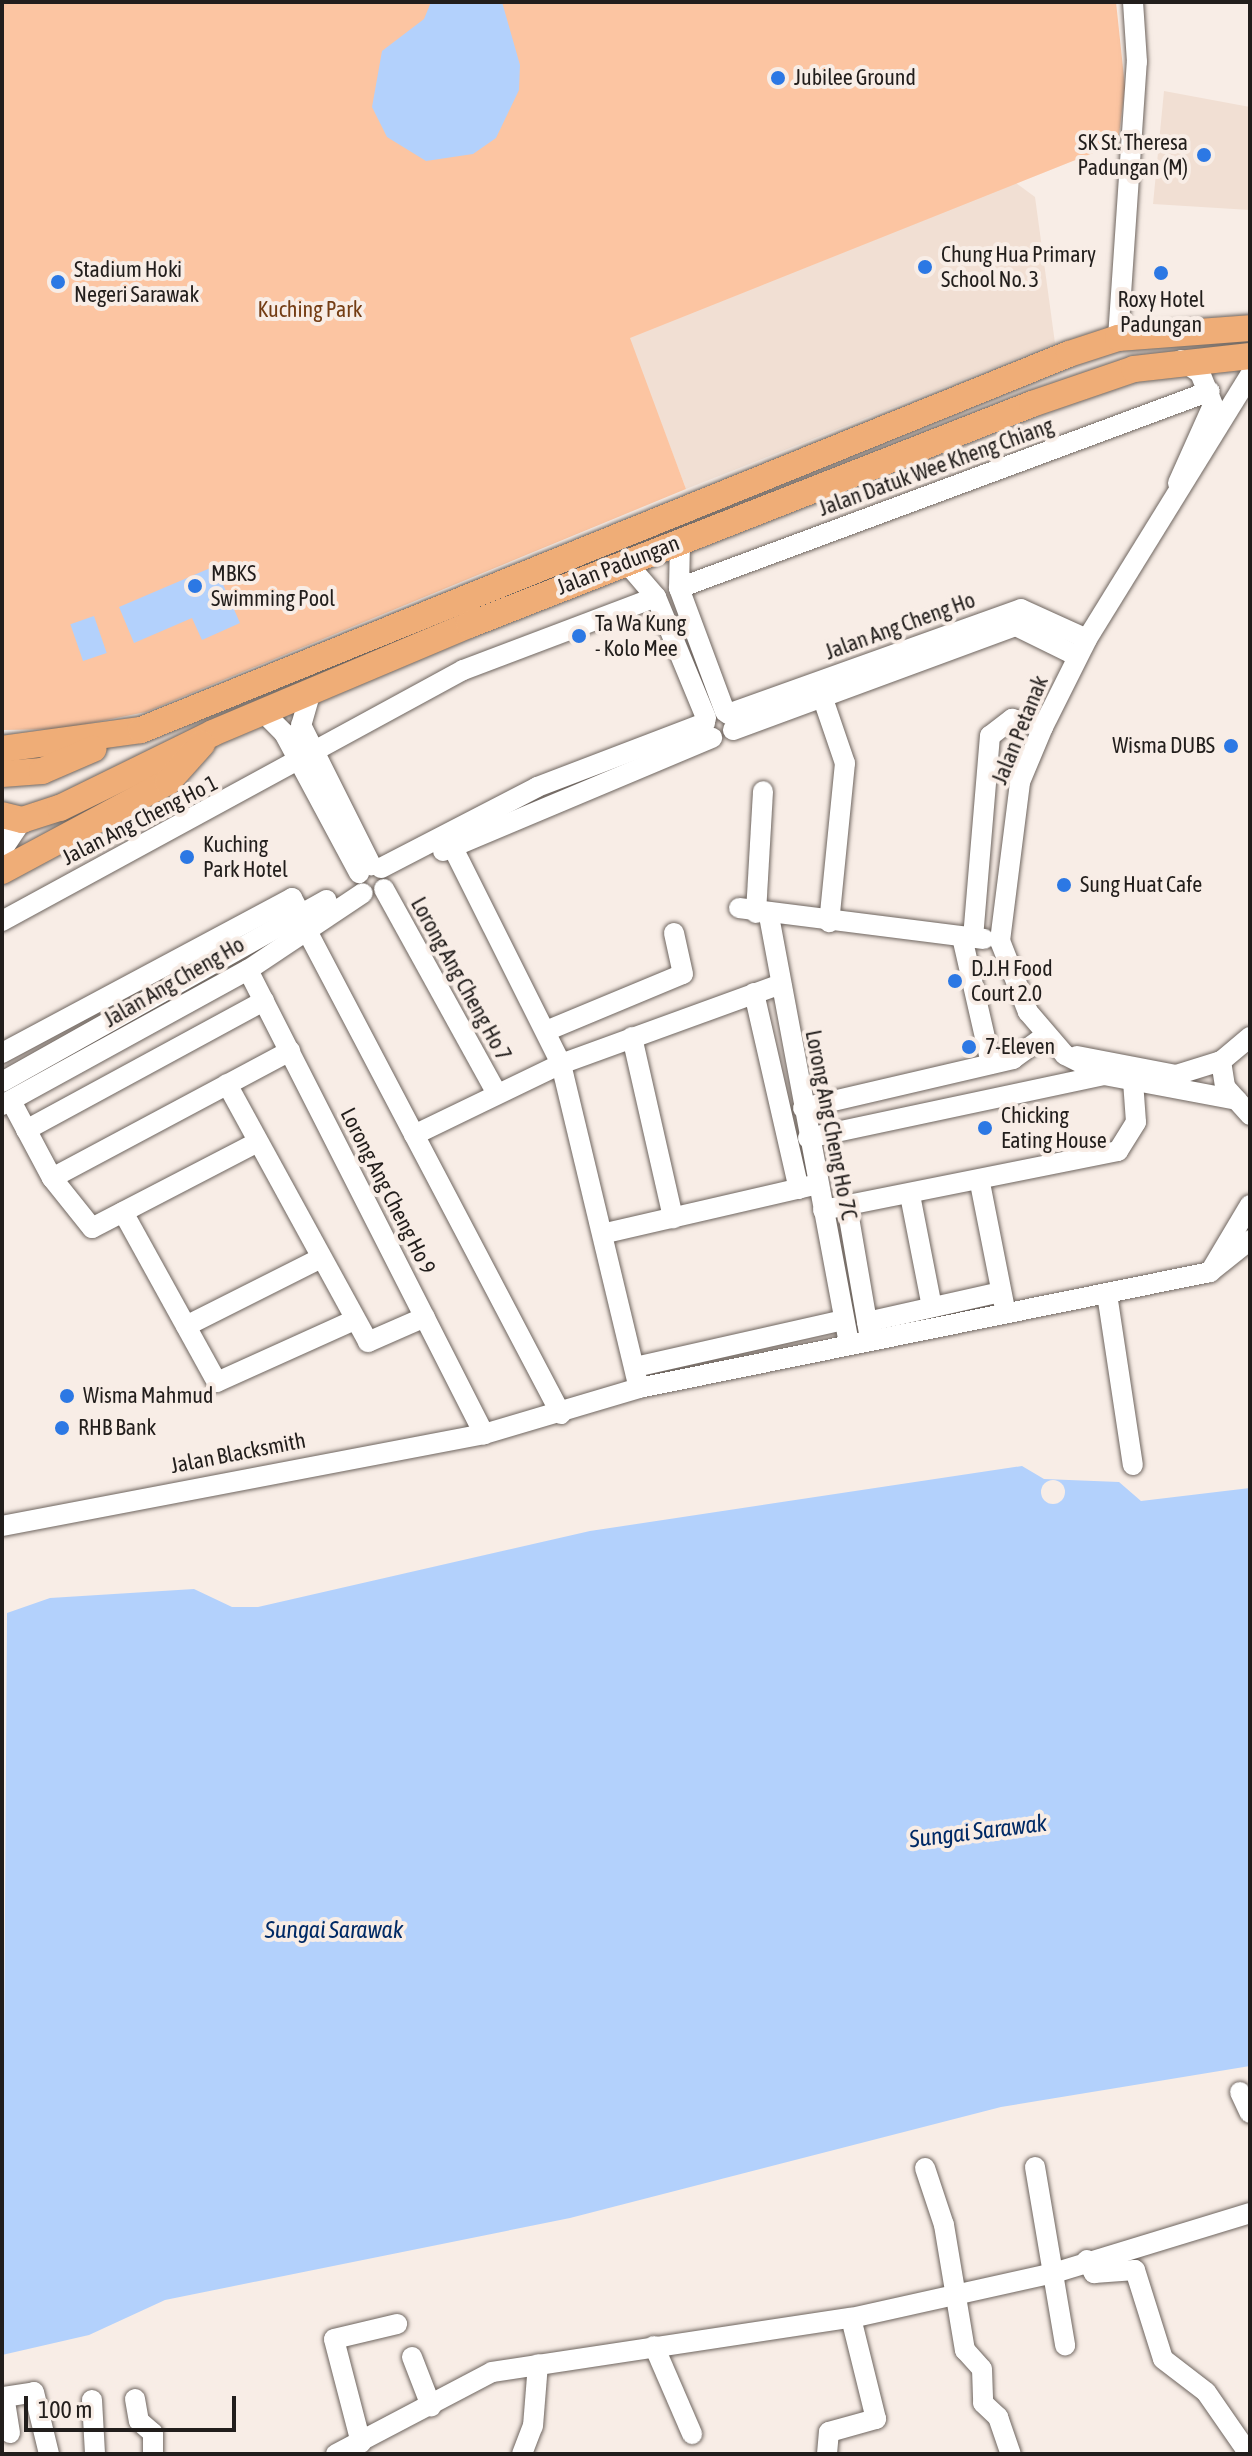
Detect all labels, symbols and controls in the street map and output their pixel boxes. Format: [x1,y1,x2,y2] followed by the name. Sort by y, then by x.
[794,65,916,91] place label: Jubilee Ground
[769,69,787,87] marker: Jubilee Ground
[1077,129,1188,180] place label: SK St. Theresa Padungan (M)
[1195,146,1213,164] marker: SK St. Theresa Padungan (M)
[941,241,1096,292] place label: Chung Hua Primary School No. 3
[74,256,199,308] place label: Stadium Hoki Negeri Sarawak
[916,258,934,276] marker: Chung Hua Primary School No. 3
[1152,264,1170,282] marker: Roxy Hotel Padungan
[49,273,67,291] marker: Stadium Hoki Negeri Sarawak
[1117,286,1205,338] place label: Roxy Hotel Padungan
[258,297,362,323] park label: Kuching Park
[815,412,1057,522] street label: Jalan Datuk Wee Kheng Chiang
[553,530,683,600] street label: Jalan Padungan
[211,560,335,612] place label: MBKS Swimming Pool
[186,577,204,595] marker: MBKS Swimming Pool
[821,587,979,665] street label: Jalan Ang Cheng Ho
[595,610,686,662] place label: Ta Wa Kung - Kolo Mee
[570,627,588,645] marker: Ta Wa Kung - Kolo Mee
[986,672,1054,788] street label: Jalan Petanak
[1112,733,1215,759] place label: Wisma DUBS
[1222,737,1240,755] marker: Wisma DUBS
[58,769,222,871] street label: Jalan Ang Cheng Ho 1
[203,831,288,882] place label: Kuching Park Hotel
[178,848,196,866] marker: Kuching Park Hotel
[1080,872,1202,898] place label: Sung Huat Cafe
[1055,876,1073,894] marker: Sung Huat Cafe
[405,893,517,1065] street label: Lorong Ang Cheng Ho 7
[99,931,249,1033] street label: Jalan Ang Cheng Ho
[971,955,1053,1006] place label: D.J.H Food Court 2.0
[946,972,964,990] marker: D.J.H Food Court 2.0
[800,1028,862,1222] street label: Lorong Ang Cheng Ho 7C
[985,1034,1055,1060] place label: 7-Eleven
[960,1038,978,1056] marker: 7-Eleven
[1001,1102,1107,1154] place label: Chicking Eating House
[335,1104,441,1278] street label: Lorong Ang Cheng Ho 9
[976,1119,994,1137] marker: Chicking Eating House
[83,1383,213,1409] place label: Wisma Mahmud
[58,1387,76,1405] marker: Wisma Mahmud
[78,1415,156,1441] place label: RHB Bank
[53,1419,71,1437] marker: RHB Bank
[168,1427,308,1479] street label: Jalan Blacksmith
[907,1808,1049,1854] water label: Sungai Sarawak
[265,1916,403,1944] water label: Sungai Sarawak
[28,2380,240,2430] scale bar
[38,2396,92,2423] text: 100 m

